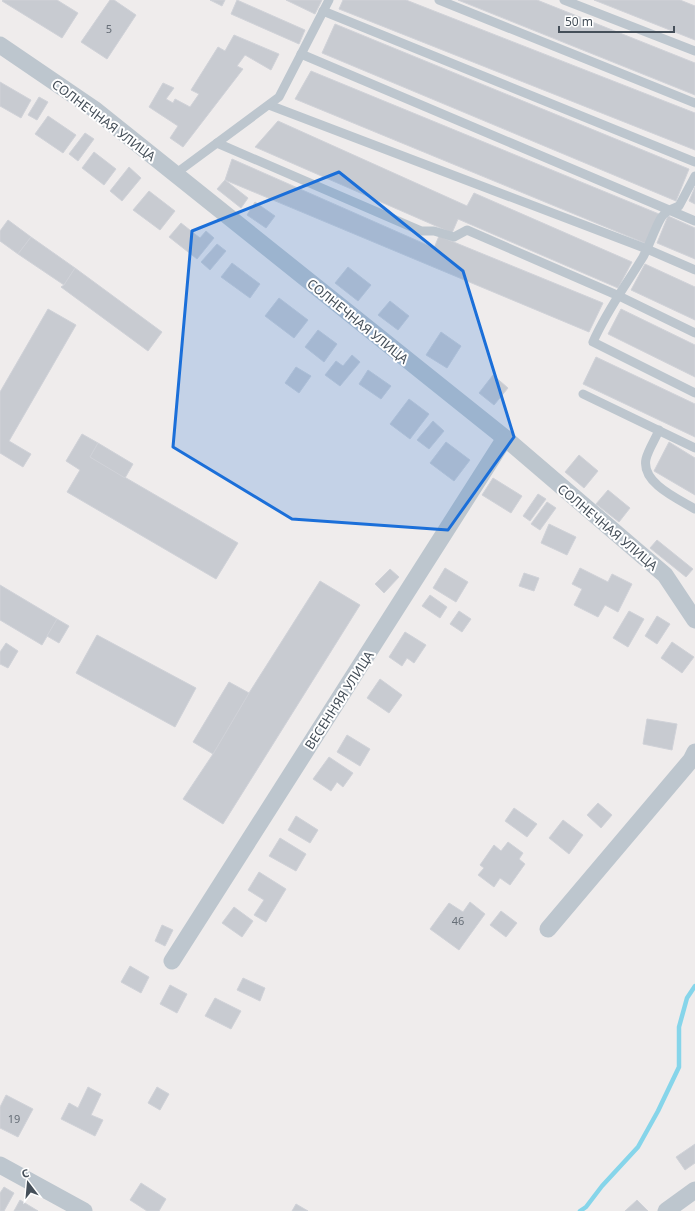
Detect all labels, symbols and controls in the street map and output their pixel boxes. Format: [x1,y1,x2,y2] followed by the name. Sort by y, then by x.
[559,8,674,34] scale bar
[565,13,593,30] text: 50 m
[106,21,112,36] house number: 5
[48,75,160,165] street label: СОЛНЕЧНАЯ УЛИЦА
[303,274,413,368] street label: СОЛНЕЧНАЯ УЛИЦА
[554,480,663,575] street label: СОЛНЕЧНАЯ УЛИЦА
[300,647,378,753] street label: ВЕСЕННЯЯ УЛИЦА
[452,913,464,928] house number: 46
[8,1111,20,1126] house number: 19
[8,1163,48,1203] north arrow
[20,1165,31,1181] text: С

